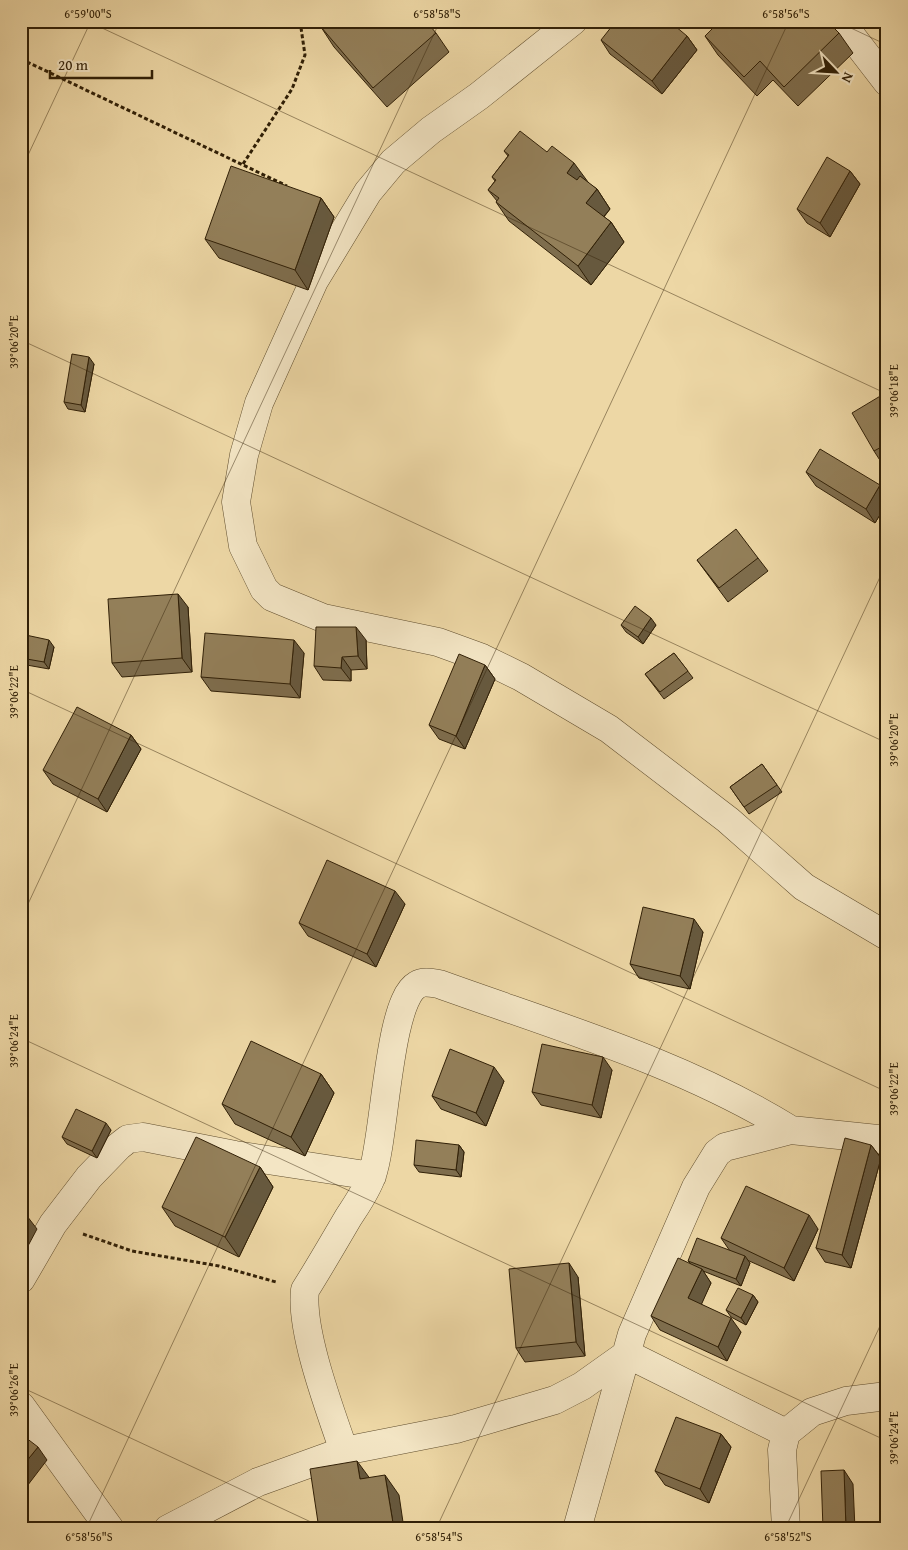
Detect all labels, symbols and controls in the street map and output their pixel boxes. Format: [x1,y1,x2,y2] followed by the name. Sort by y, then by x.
[64,5,112,22] text: 6°59'00"S
[413,5,461,22] text: 6°58'58"S
[762,5,810,22] text: 6°58'56"S
[50,48,152,80] scale bar
[810,48,860,98] north arrow
[58,54,89,75] text: 20 m
[836,69,859,87] text: N
[5,315,22,369] text: 39°06'20"E
[885,364,902,418] text: 39°06'18"E
[5,665,22,719] text: 39°06'22"E
[885,713,902,767] text: 39°06'20"E
[5,1014,22,1068] text: 39°06'24"E
[885,1062,902,1116] text: 39°06'22"E
[5,1363,22,1417] text: 39°06'26"E
[885,1411,902,1465] text: 39°06'24"E
[65,1528,113,1545] text: 6°58'56"S
[415,1528,463,1545] text: 6°58'54"S
[764,1528,812,1545] text: 6°58'52"S

